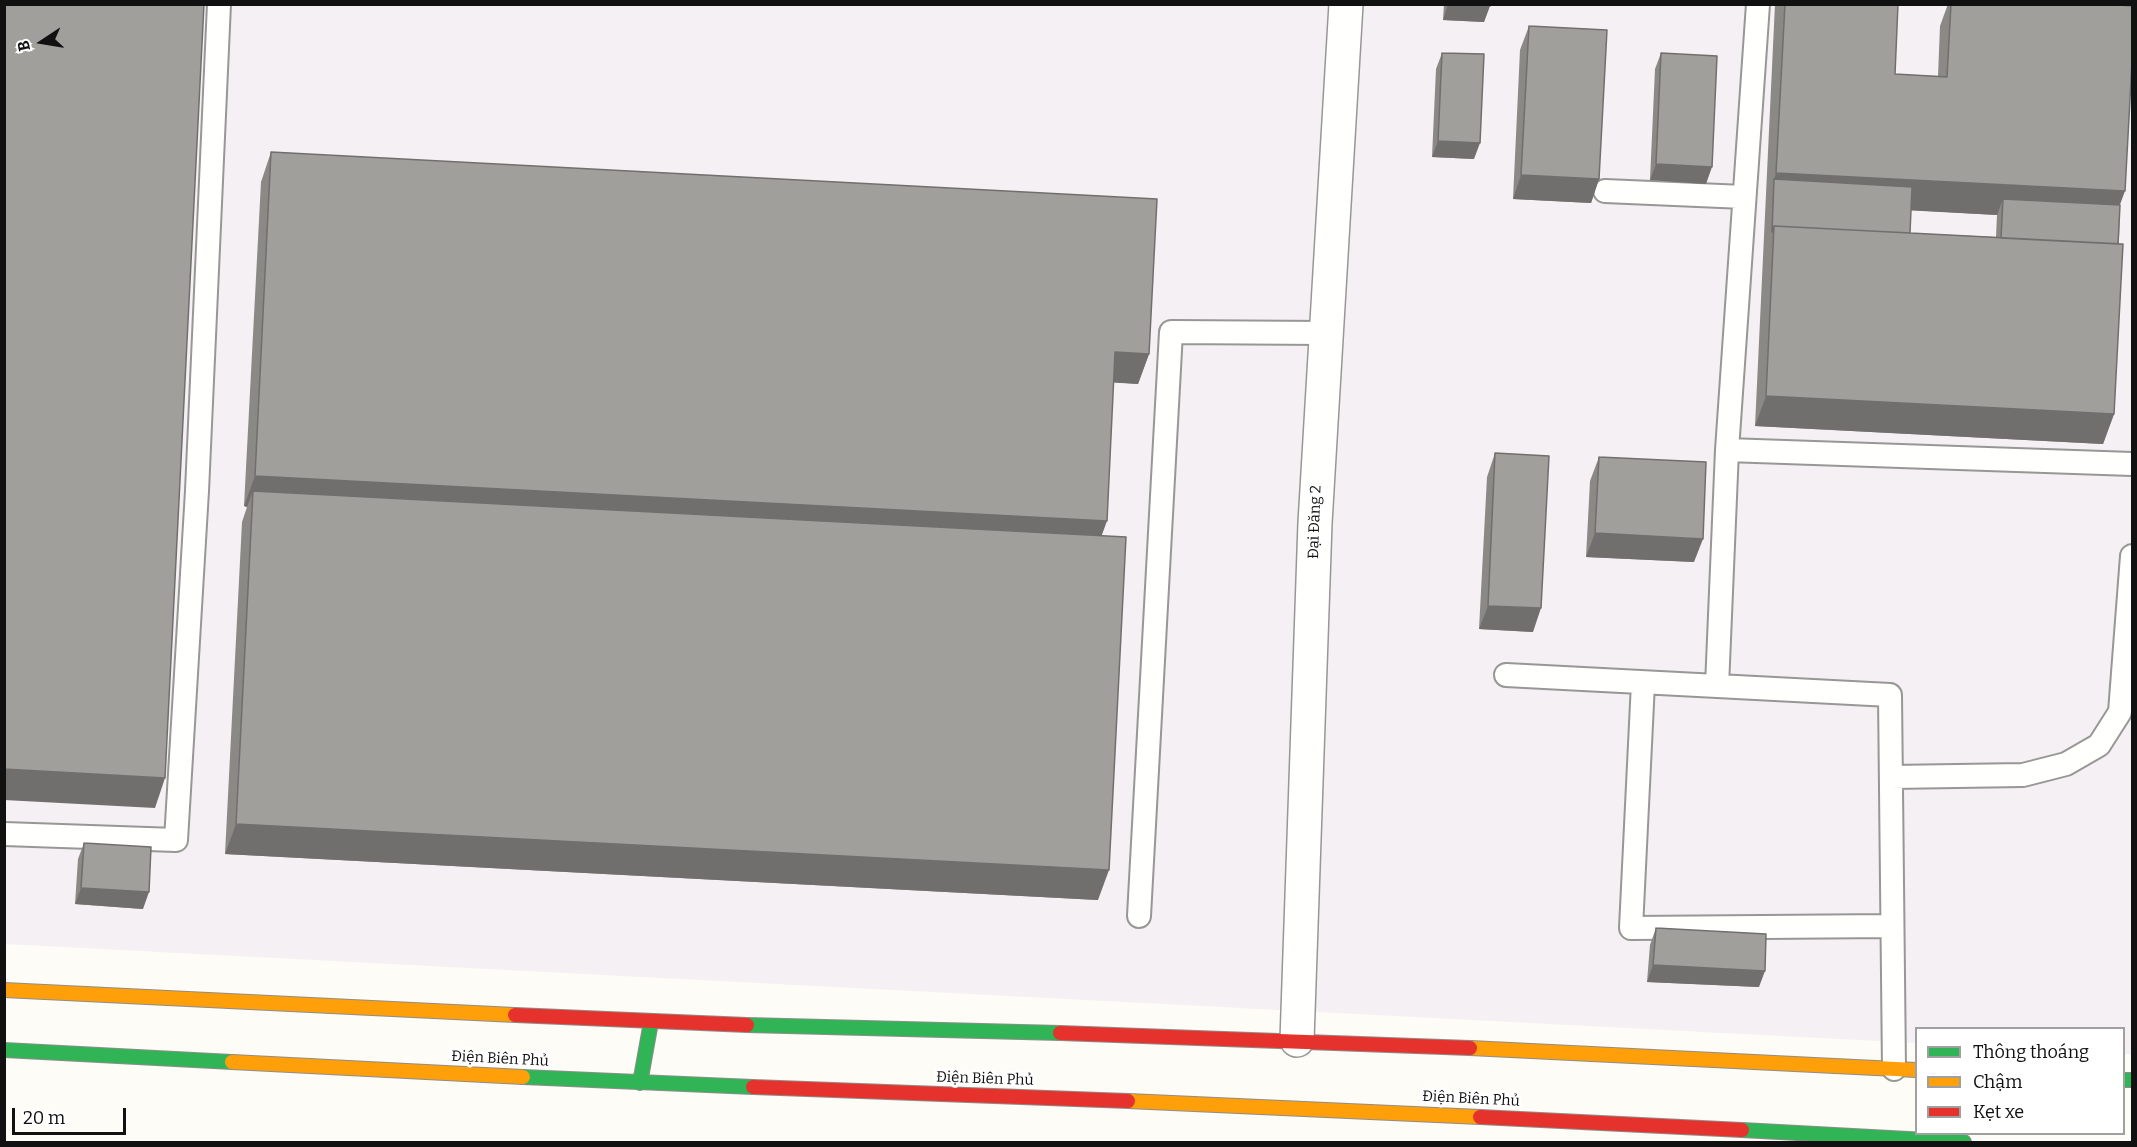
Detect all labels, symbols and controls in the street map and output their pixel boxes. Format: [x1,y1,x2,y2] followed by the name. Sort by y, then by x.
[12,12,72,72] north arrow
[14,39,34,53] text: B
[1305,485,1325,559] street label: Đại Đăng 2
[1915,1027,2125,1135] legend
[1973,1041,2089,1063] text: Thông thoáng
[451,1047,549,1071] street label: Điện Biên Phủ
[936,1068,1034,1090] street label: Điện Biên Phủ
[1973,1071,2022,1093] text: Chậm
[1422,1087,1520,1111] street label: Điện Biên Phủ
[15,1096,129,1134] scale bar
[1973,1101,2024,1123] text: Kẹt xe
[23,1107,65,1129] text: 20 m

